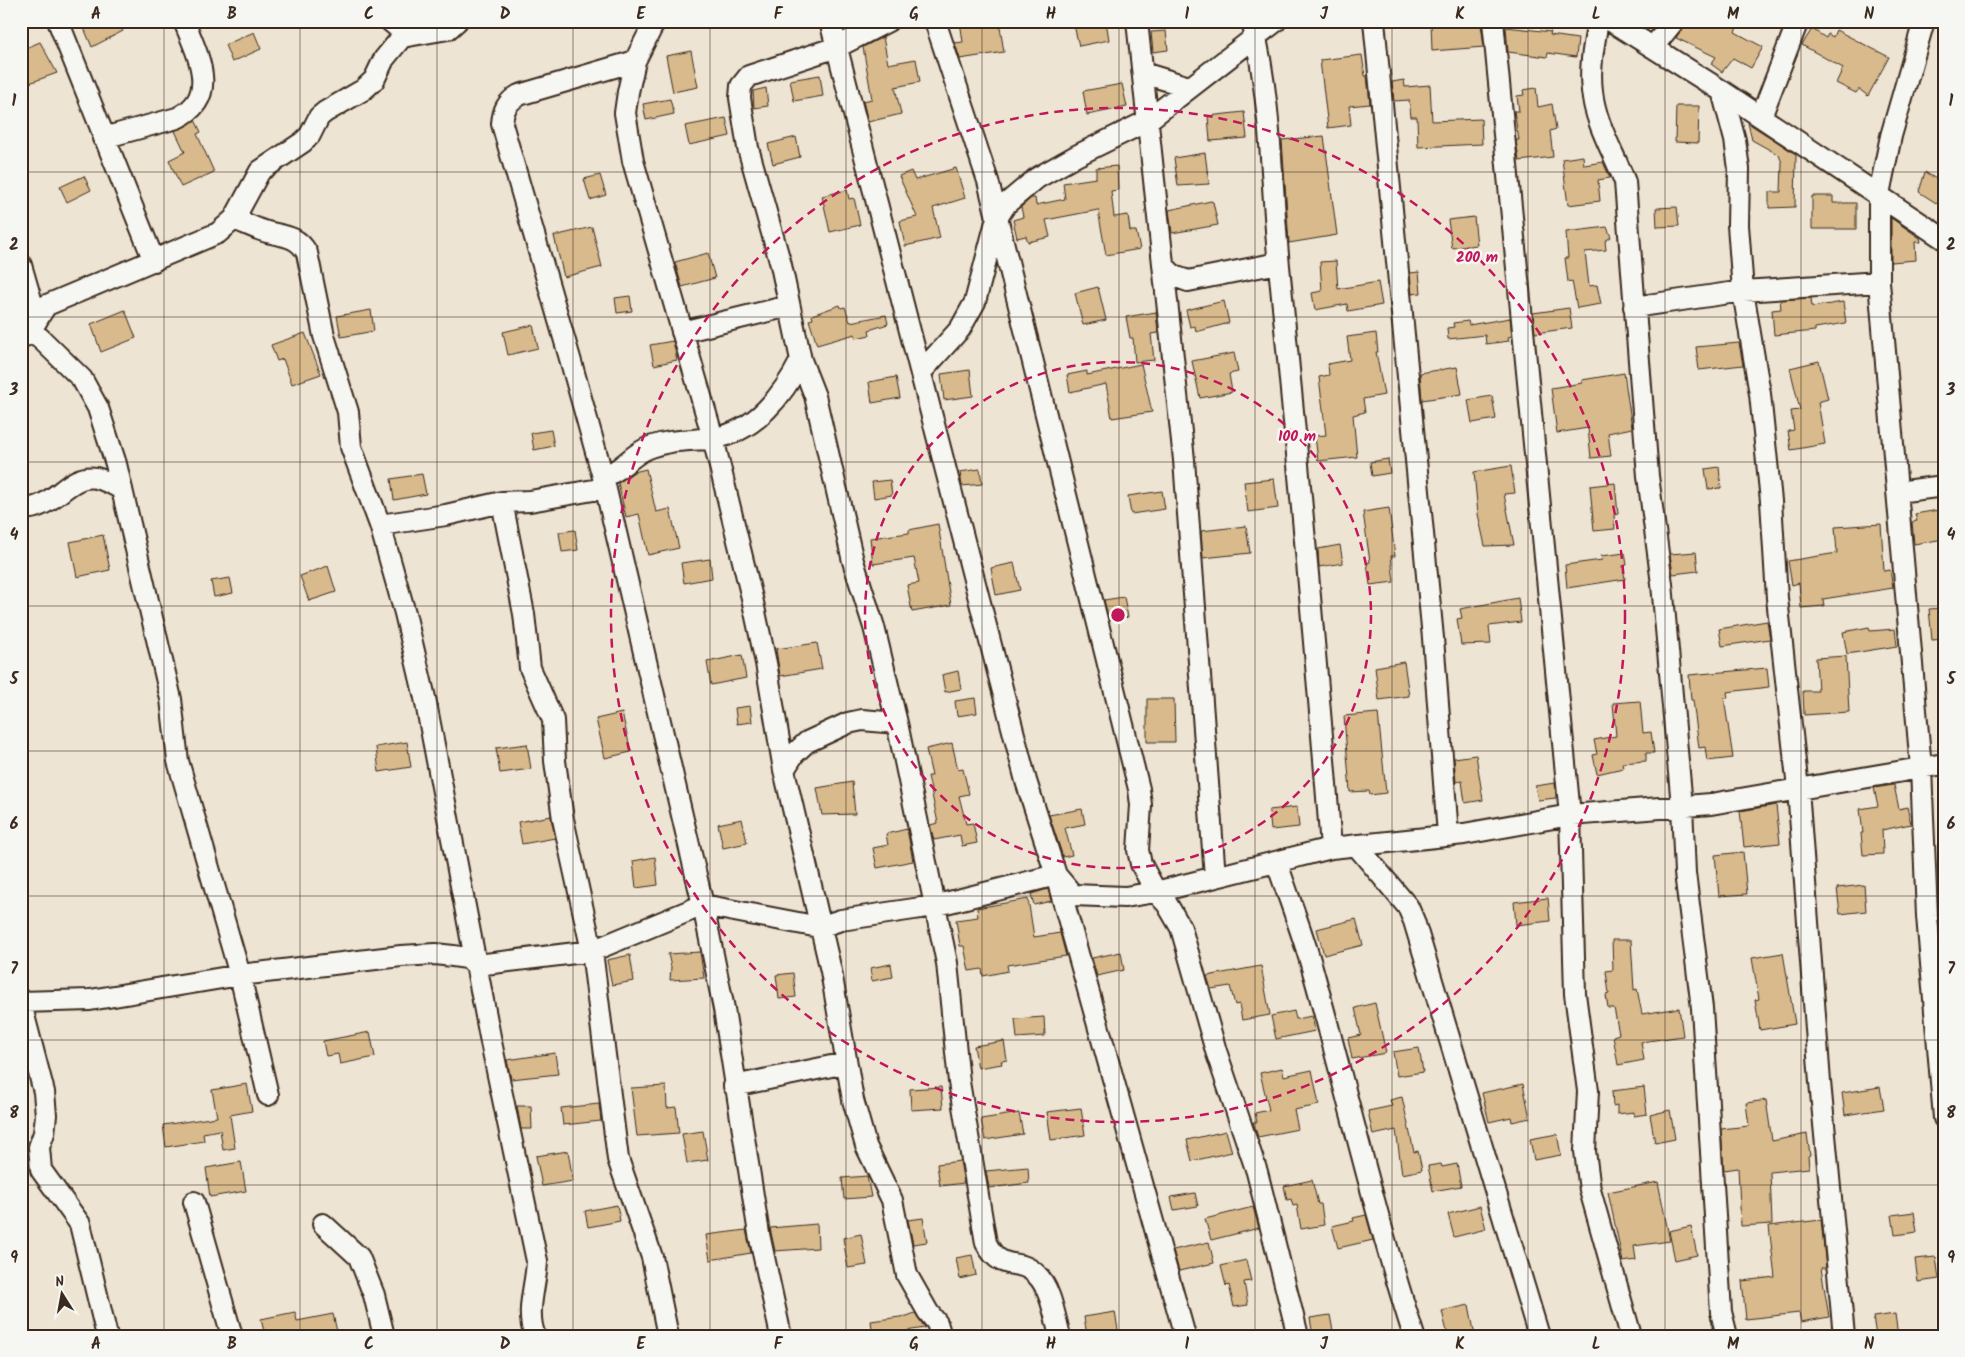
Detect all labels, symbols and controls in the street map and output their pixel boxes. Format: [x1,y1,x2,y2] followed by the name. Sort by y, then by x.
[91,2,101,27] text: A
[227,2,237,27] text: B
[364,2,374,27] text: C
[500,2,511,27] text: D
[637,2,647,27] text: E
[774,2,784,27] text: F
[909,2,919,27] text: G
[1046,2,1056,27] text: H
[1185,2,1190,27] text: I
[1320,2,1329,27] text: J
[1455,2,1465,27] text: K
[1592,2,1600,27] text: L
[1727,2,1740,27] text: M
[1864,2,1874,27] text: N
[12,89,17,114] text: 1
[1949,89,1954,114] text: 1
[9,233,19,258] text: 2
[1946,233,1956,258] text: 2
[1456,246,1498,270] text: 200 m
[9,378,19,403] text: 3
[1946,378,1956,403] text: 3
[1278,425,1316,449] text: 100 m
[10,523,19,548] text: 4
[1947,523,1956,548] text: 4
[1109,606,1127,624] centre of rings
[9,667,20,692] text: 5
[1946,667,1957,692] text: 5
[10,812,19,837] text: 6
[1947,812,1956,837] text: 6
[10,957,18,982] text: 7
[1947,957,1955,982] text: 7
[9,1101,19,1126] text: 8
[1946,1101,1956,1126] text: 8
[10,1246,18,1271] text: 9
[1947,1246,1955,1271] text: 9
[38,1270,88,1320] north arrow
[53,1271,66,1294] text: N
[91,1332,101,1357] text: A
[227,1332,237,1357] text: B
[364,1332,374,1357] text: C
[500,1332,511,1357] text: D
[637,1332,647,1357] text: E
[774,1332,784,1357] text: F
[909,1332,919,1357] text: G
[1046,1332,1056,1357] text: H
[1185,1332,1190,1357] text: I
[1320,1332,1329,1357] text: J
[1455,1332,1465,1357] text: K
[1592,1332,1600,1357] text: L
[1727,1332,1740,1357] text: M
[1864,1332,1874,1357] text: N

